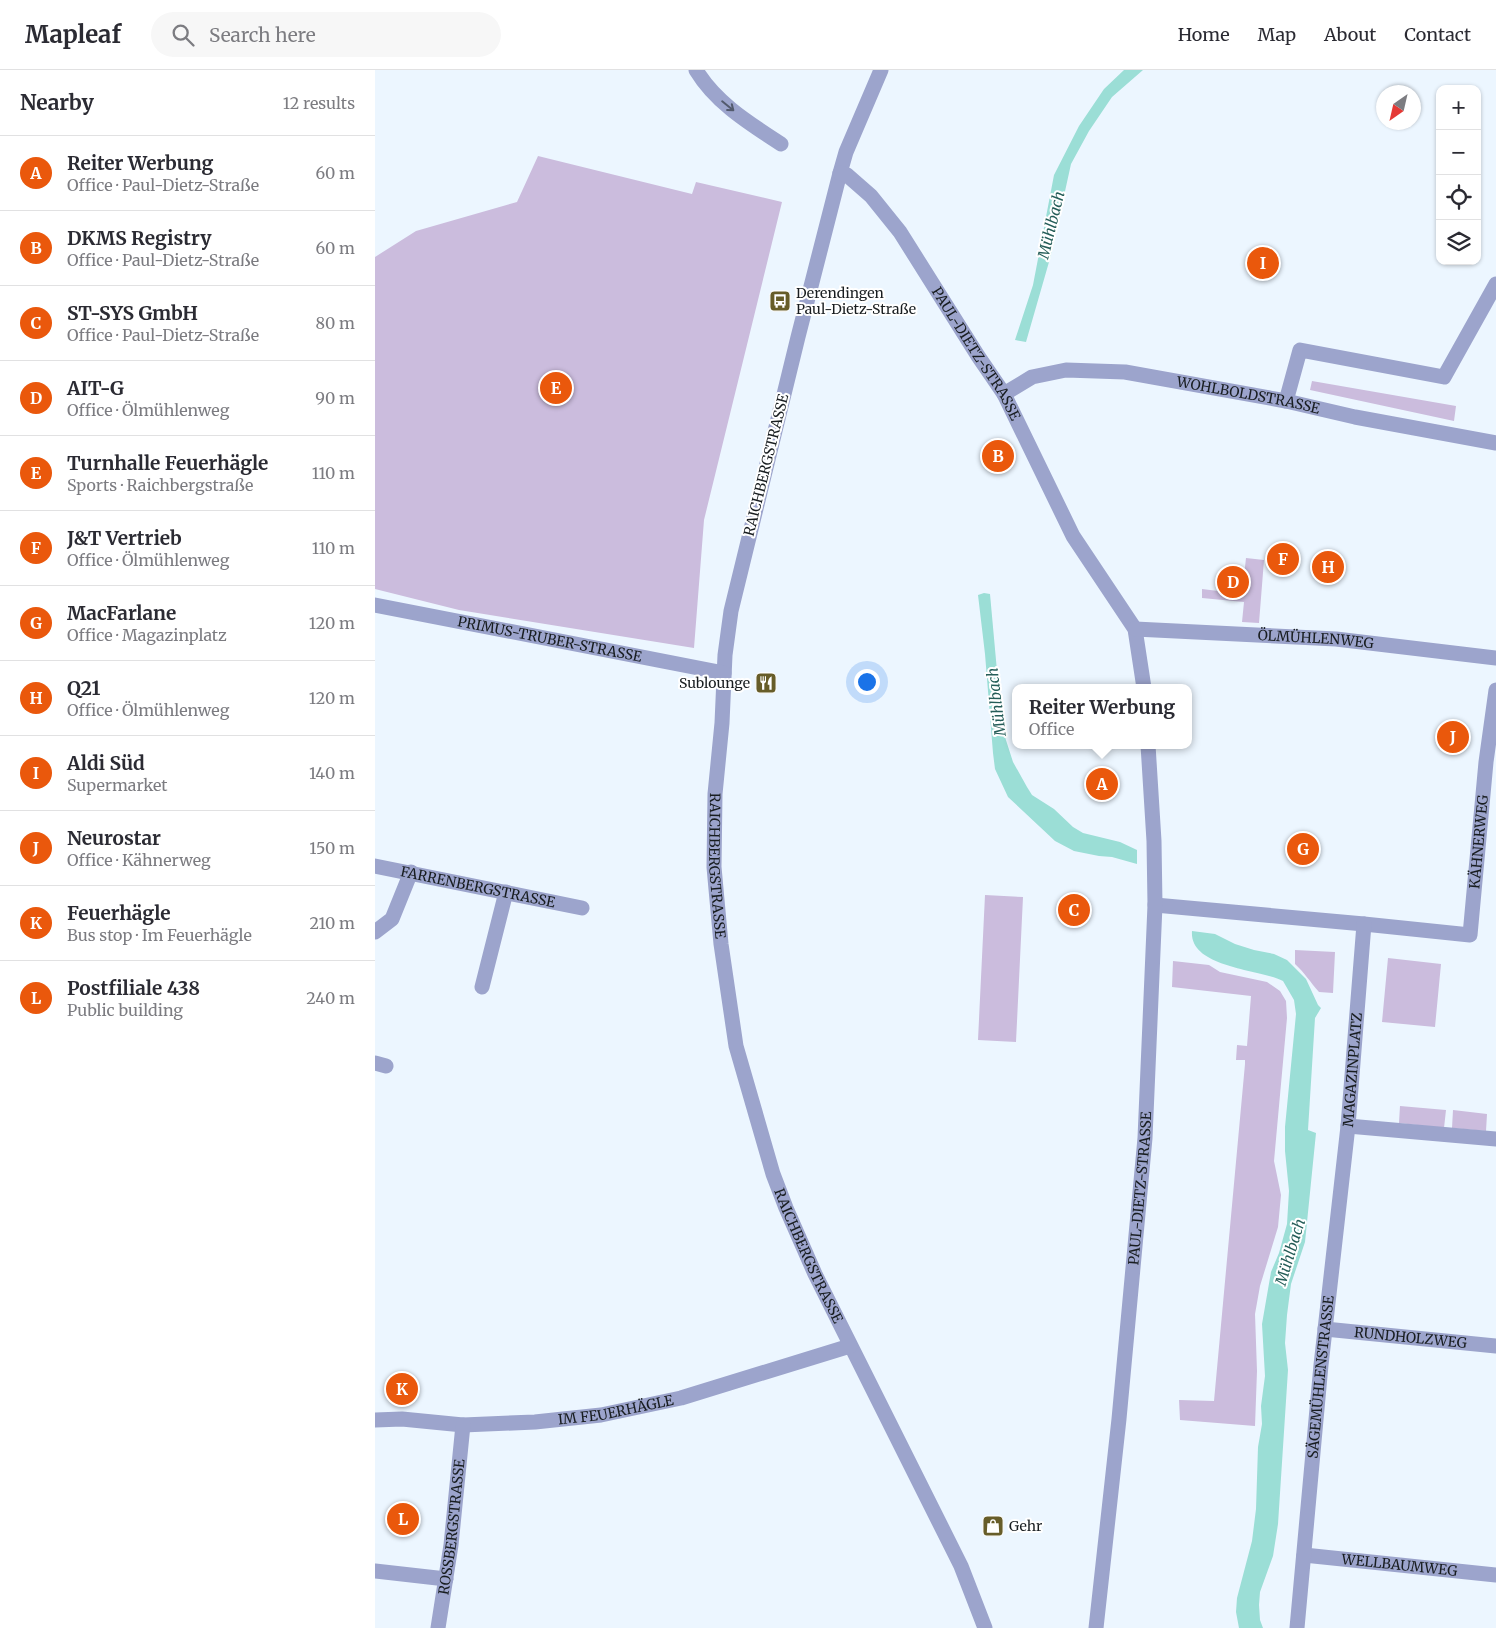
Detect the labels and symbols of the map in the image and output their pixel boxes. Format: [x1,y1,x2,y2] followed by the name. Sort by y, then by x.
[1376,85,1421,130] north arrow
[721,101,734,112] one-way arrow
[1033,189,1069,262] water label: Mühlbach
[1247,244,1279,282] pin: I
[796,284,916,318] place label: Derendingen Paul-Dietz-Straße
[928,284,1024,423] street label: PAUL-DIETZ-STRASSE
[768,289,792,313] bus stop icon: Derendingen Paul-Dietz-Straße
[540,369,572,407] pin: E
[1174,372,1322,418] street label: WOHLBOLDSTRASSE
[740,392,792,538] street label: RAICHBERGSTRASSE
[982,437,1014,475] pin: B
[1267,540,1299,578] pin: F
[1312,548,1344,586] pin: H
[1217,563,1249,601] pin: D
[456,612,643,666] street label: PRIMUS-TRUBER-STRASSE
[1257,626,1375,652] street label: ÖLMÜHLENWEG
[982,667,1010,738] water label: Mühlbach
[854,669,880,695] your location
[754,671,778,695] restaurant icon: Sublounge
[679,674,750,692] place label: Sublounge
[1437,718,1469,756] pin: J
[1086,765,1118,803] pin: A
[705,793,729,940] street label: RAICHBERGSTRASSE
[1465,794,1492,890] street label: KÄHNERWEG
[1287,830,1319,868] pin: G
[399,862,557,911] street label: FARRENBERGSTRASSE
[1058,891,1090,929] pin: C
[1339,1012,1366,1128] street label: MAGAZINPLATZ
[1124,1111,1155,1266] street label: PAUL-DIETZ-STRASSE
[770,1186,847,1326] street label: RAICHBERGSTRASSE
[1271,1216,1309,1289] water label: Mühlbach
[1303,1295,1338,1459] street label: SÄGEMÜHLENSTRASSE
[1353,1323,1468,1352] street label: RUNDHOLZWEG
[386,1370,418,1408] pin: K
[557,1391,675,1429] street label: IM FEUERHÄGLE
[434,1458,469,1596] street label: ROSSBERGSTRASSE
[387,1500,419,1538] pin: L
[981,1514,1005,1538] shop icon: Gehr
[1009,1517,1042,1535] place label: Gehr
[1340,1550,1458,1580] street label: WELLBAUMWEG

